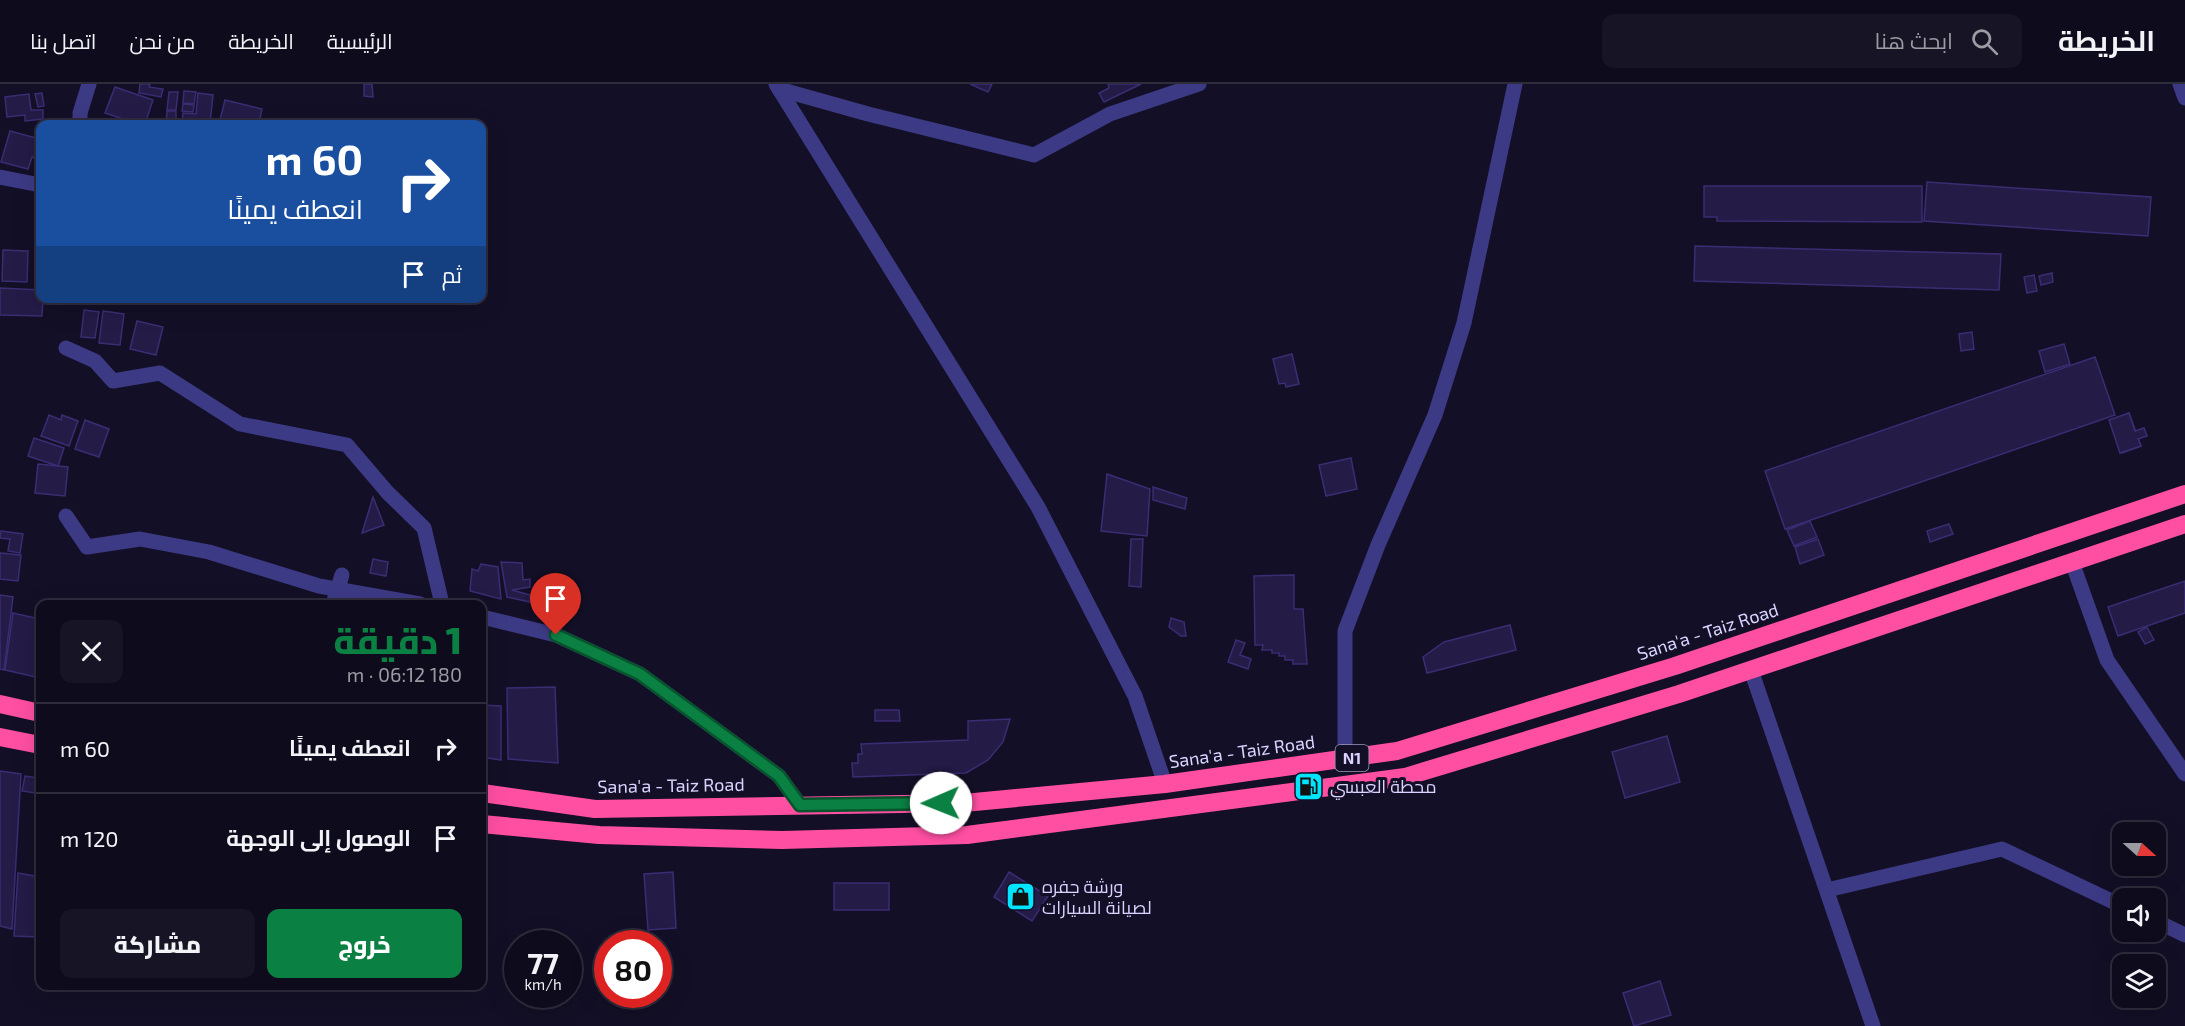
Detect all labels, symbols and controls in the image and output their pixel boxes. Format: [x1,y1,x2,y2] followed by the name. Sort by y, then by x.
[1602,14,2022,68] search box
[2058,23,2155,57] text: الخريطة
[1968,25,2001,58] icon: search
[1875,27,1953,53] text: ابحث هنا
[30,28,97,53] text: اتصل بنا
[130,28,195,53] text: من نحن
[228,28,294,53] text: الخريطة
[327,28,393,53] text: الرئيسية
[266,133,363,183] text: 60 m
[384,144,462,222] icon: right
[227,192,363,224] text: انعطف يمينًا
[397,258,430,291] icon: arrive
[442,261,462,287] text: ثم
[530,573,581,635] pin
[539,582,572,615] icon: arrive
[1634,598,1781,664] street label: Sana'a - Taiz Road
[334,618,462,661] text: 1 دقيقة
[60,620,123,683] button: close
[347,662,462,686] text: 180 m · 06:12
[1167,730,1316,772] street label: Sana'a - Taiz Road
[429,732,462,765] icon: right
[289,734,411,760] text: انعطف يمينًا
[60,735,110,761] text: 60 m
[1336,745,1368,771] road number: N1
[909,771,973,835] position arrow
[1293,771,1325,803] fuel station icon: محطة العبسي
[597,773,745,797] street label: Sana'a - Taiz Road
[1330,775,1437,800] place label: محطة العبسي
[429,822,462,855] icon: arrive
[2112,822,2166,876] north arrow
[2112,822,2166,1008] map controls
[226,824,411,850] text: الوصول إلى الوجهة
[60,825,119,851] text: 120 m
[1042,875,1152,919] place label: ورشة جفره لصيانة السيارات
[1005,881,1037,913] shop icon: ورشة جفره لصيانة السيارات
[2112,888,2166,942] button: sound
[60,909,255,978] button: مشاركة
[267,909,462,978] button: خروج
[594,930,672,1008] speed limit sign: 80
[527,944,559,980] text: 77
[2112,954,2166,1008] button: layers
[524,975,562,993] text: km/h

